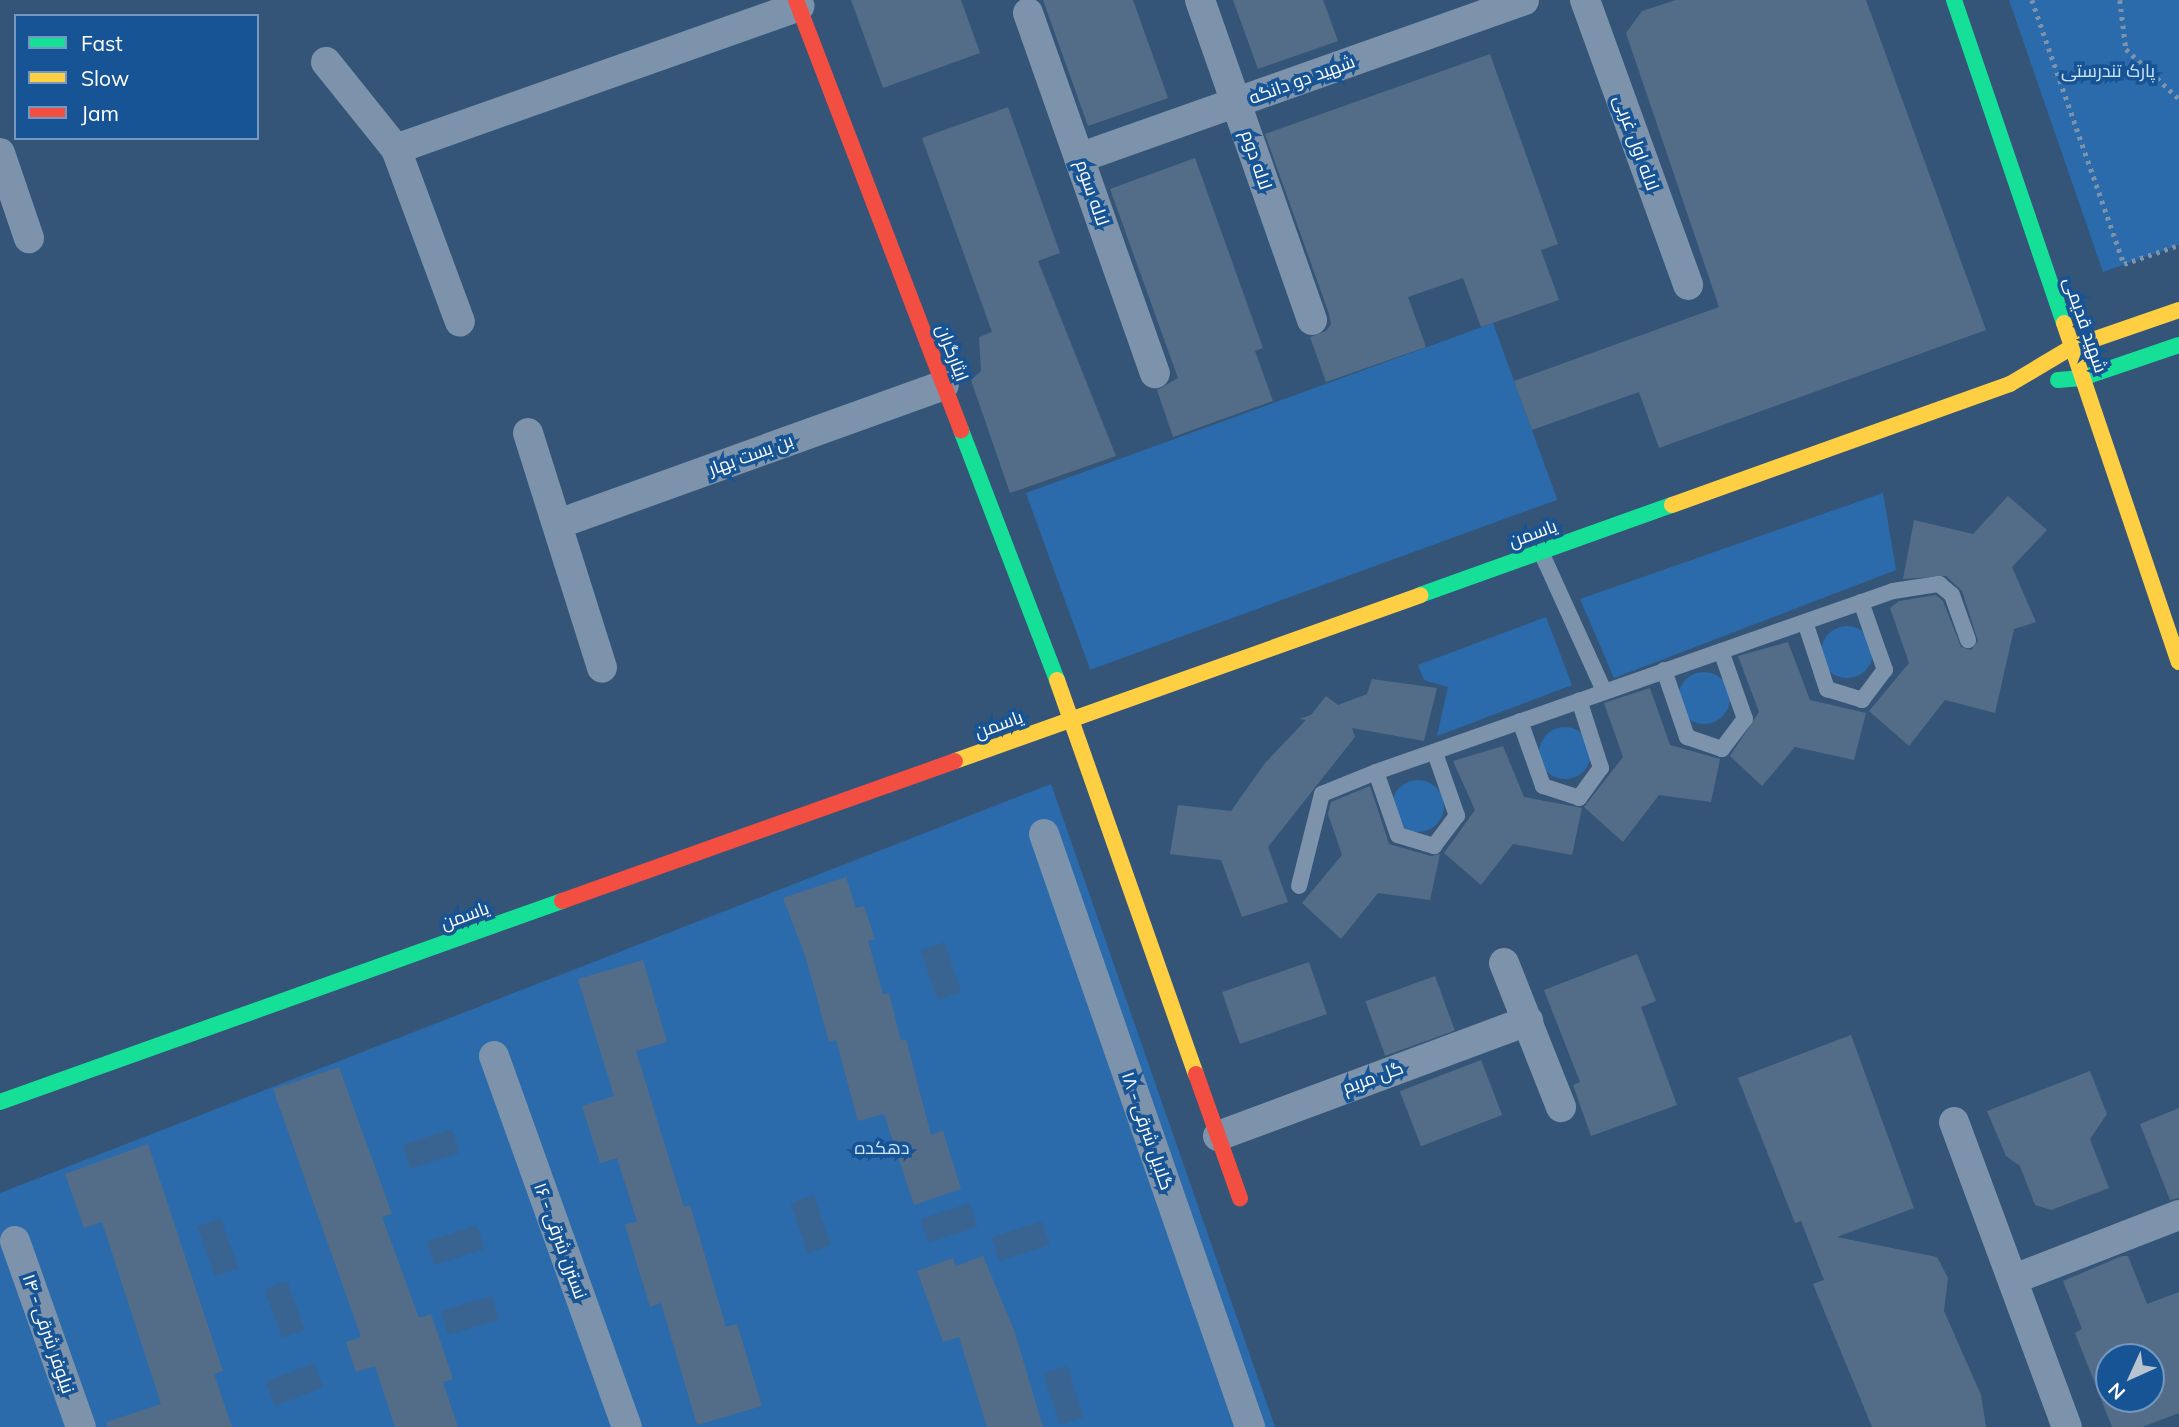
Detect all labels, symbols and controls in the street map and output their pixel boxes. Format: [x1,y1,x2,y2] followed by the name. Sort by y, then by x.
[14,14,259,140] legend
[81,30,123,56] text: Fast
[1246,51,1358,109] street label: شهید دو دانگه
[2061,60,2155,82] park label: پارک تندرستی
[81,65,129,91] text: Slow
[1609,92,1663,194] street label: لاله اول غربی
[81,100,119,126] text: Jam
[1236,127,1276,193] street label: لاله دوم
[1071,157,1113,229] street label: لاله سوم
[2059,274,2111,376] street label: شهید قدیمی
[931,321,973,385] street label: ایثارگران
[706,430,796,480] street label: بن بست بهار
[1506,515,1560,553] street label: یاسمن
[972,706,1026,744] street label: یاسمن
[438,897,492,935] street label: یاسمن
[1340,1057,1406,1099] street label: گل مریم
[1117,1069,1177,1193] street label: گلایل شرقی - ۱۸
[854,1137,910,1159] park label: دهکده
[529,1180,591,1302] street label: نسترن شرقی - ۱۶
[17,1271,79,1397] street label: نیلوفر شرقی - ۱۴
[2095,1343,2165,1413] north arrow
[2103,1378,2130,1405] text: N

